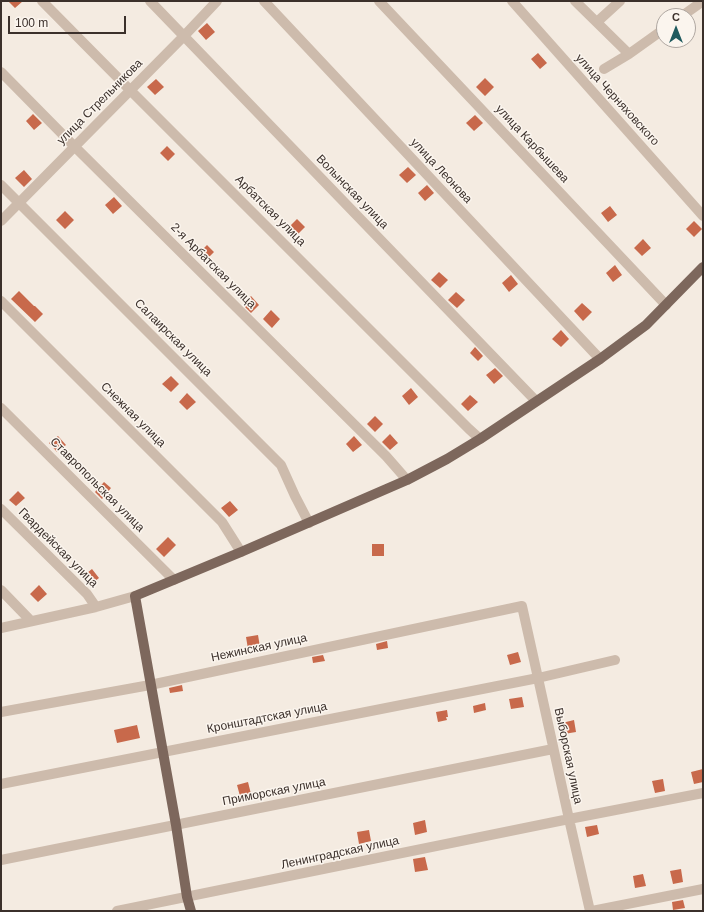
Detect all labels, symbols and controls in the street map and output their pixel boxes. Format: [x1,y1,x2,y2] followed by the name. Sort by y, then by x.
[10,8,128,34] scale bar
[656,8,696,48] north arrow
[672,11,680,23] text: С
[15,16,48,30] text: 100 m
[572,51,662,149] street label: улица Черняховского
[54,56,146,148] street label: улица Стрельникова
[492,102,572,186] street label: улица Карбышева
[407,135,475,207] street label: улица Леонова
[313,152,391,232] street label: Волынская улица
[232,173,308,249] street label: Арбатская улица
[167,220,259,312] street label: 2-я Арбатская улица
[131,296,215,380] street label: Салаирская улица
[98,380,168,450] street label: Снежная улица
[47,435,147,535] street label: Ставропольская улица
[15,505,101,591] street label: Гвардейская улица
[210,631,308,665] street label: Нежинская улица
[206,699,328,737] street label: Кронштадтская улица
[551,707,585,805] street label: Выборская улица
[221,775,327,809] street label: Приморская улица
[280,833,400,873] street label: Ленинградская улица

